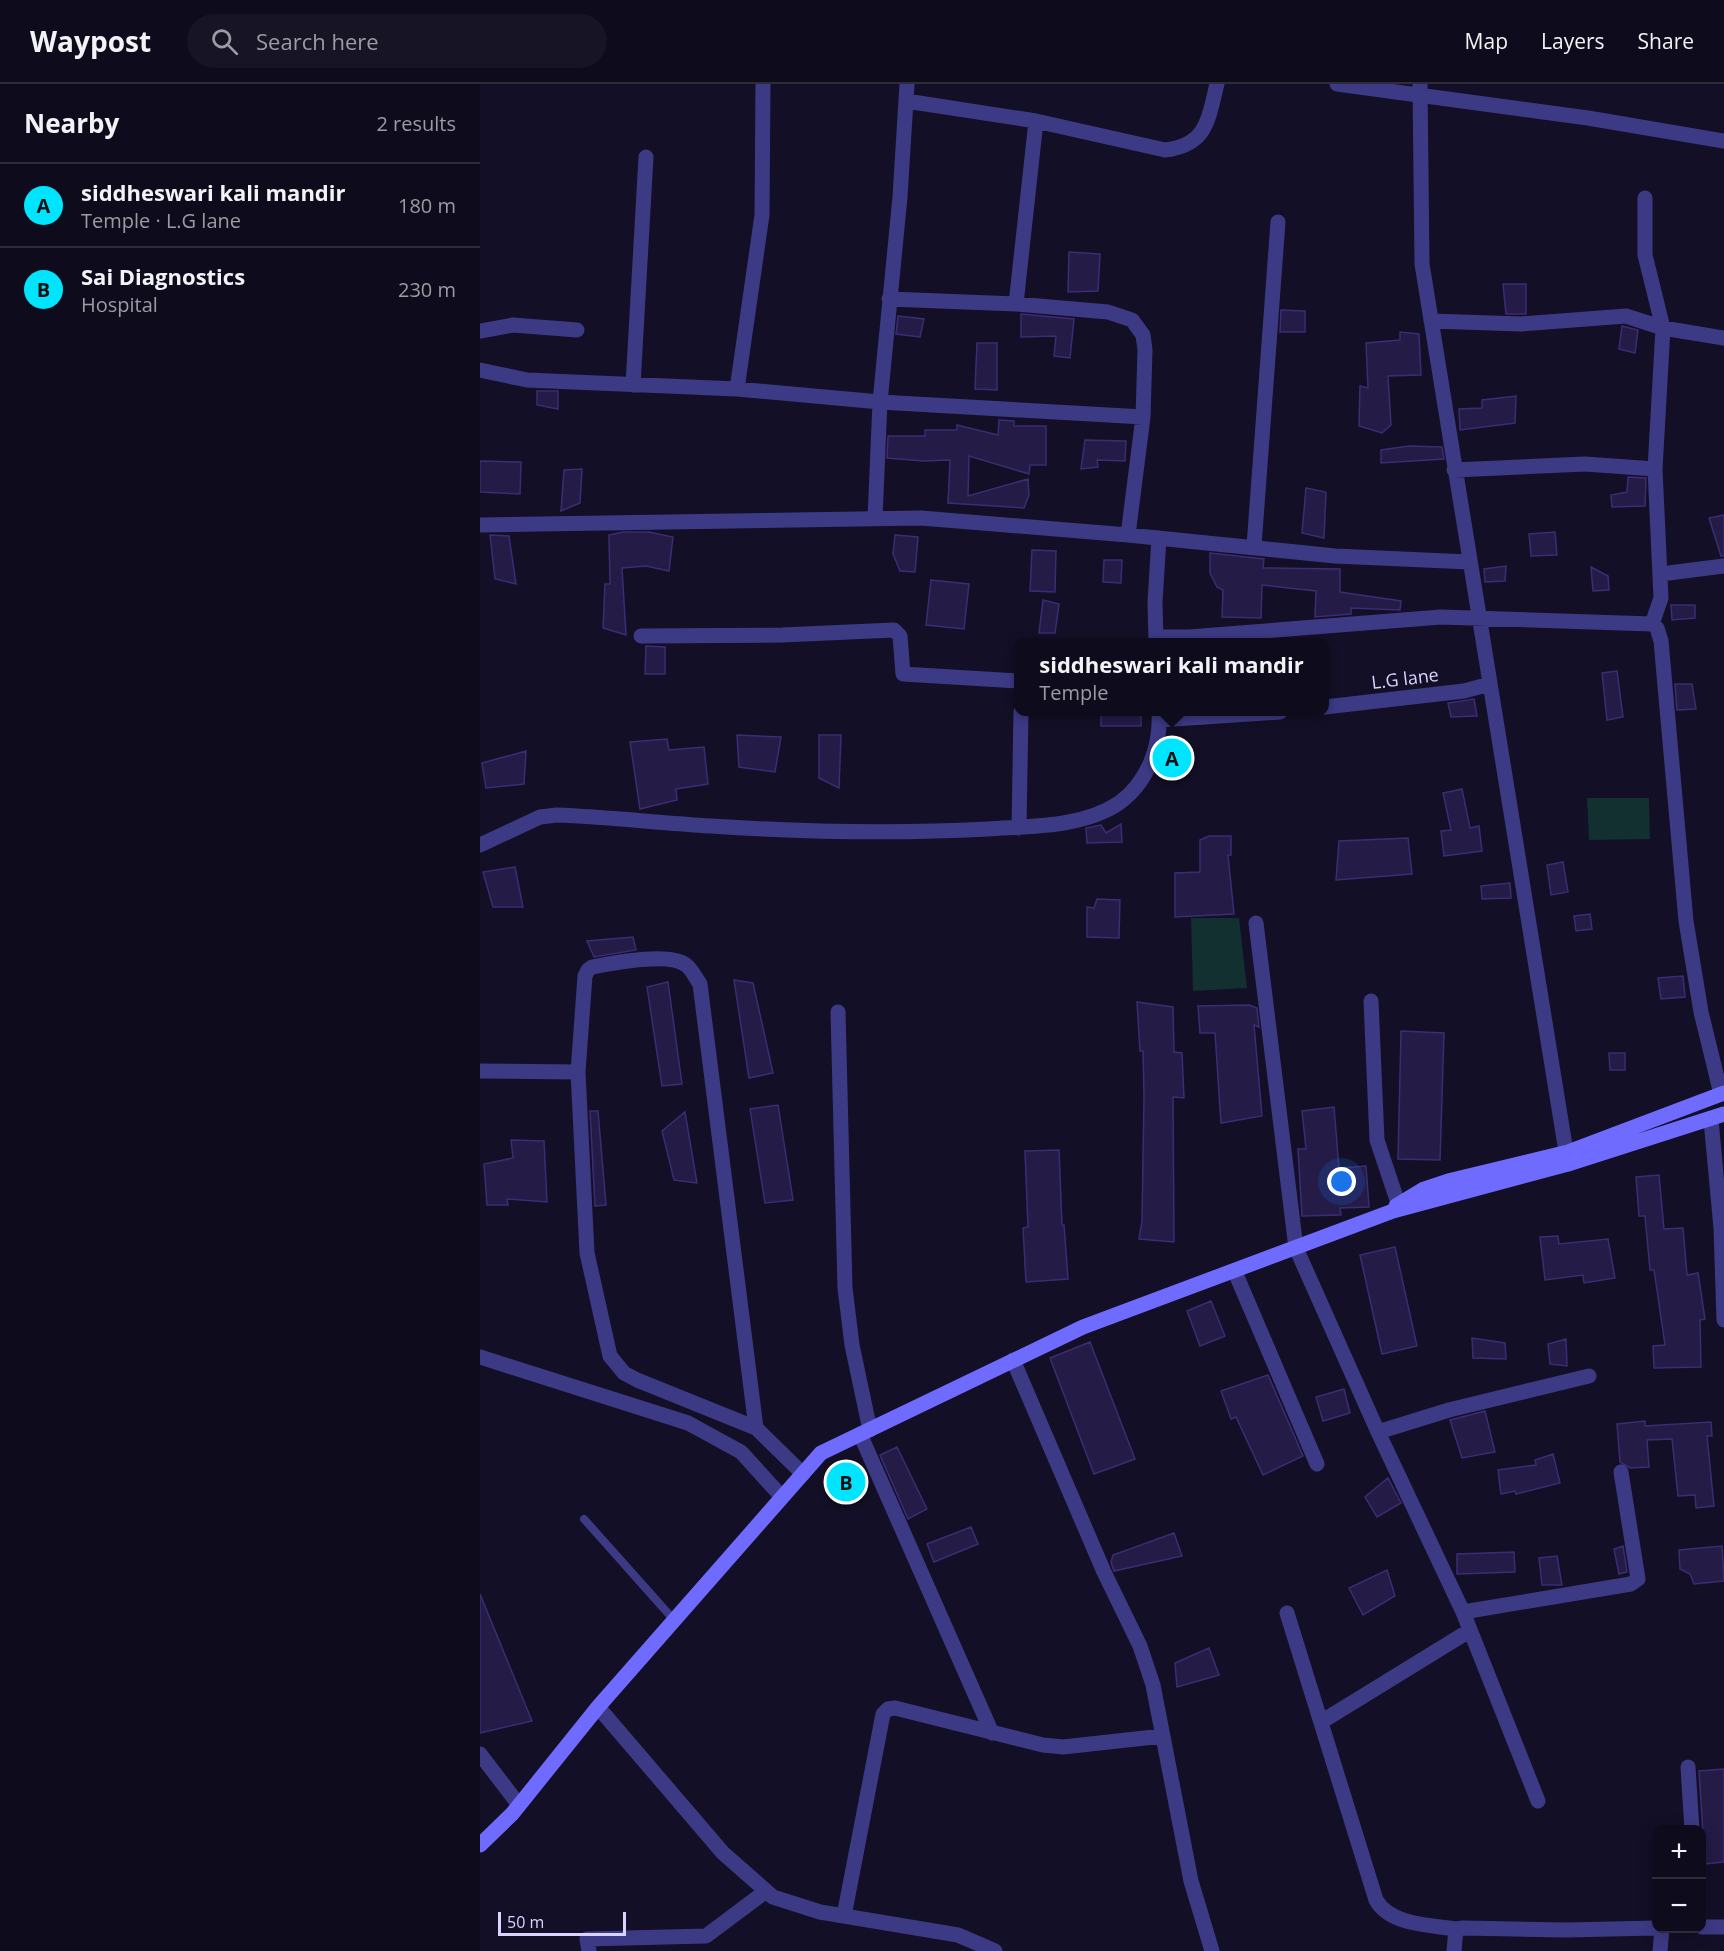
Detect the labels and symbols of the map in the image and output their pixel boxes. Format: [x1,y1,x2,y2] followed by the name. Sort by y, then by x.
[1370,662,1440,694] street label: L.G lane
[1152,736,1192,780] pin: A
[1327,1167,1356,1196] your location
[826,1460,866,1504] pin: B
[498,1909,626,1936] scale bar

